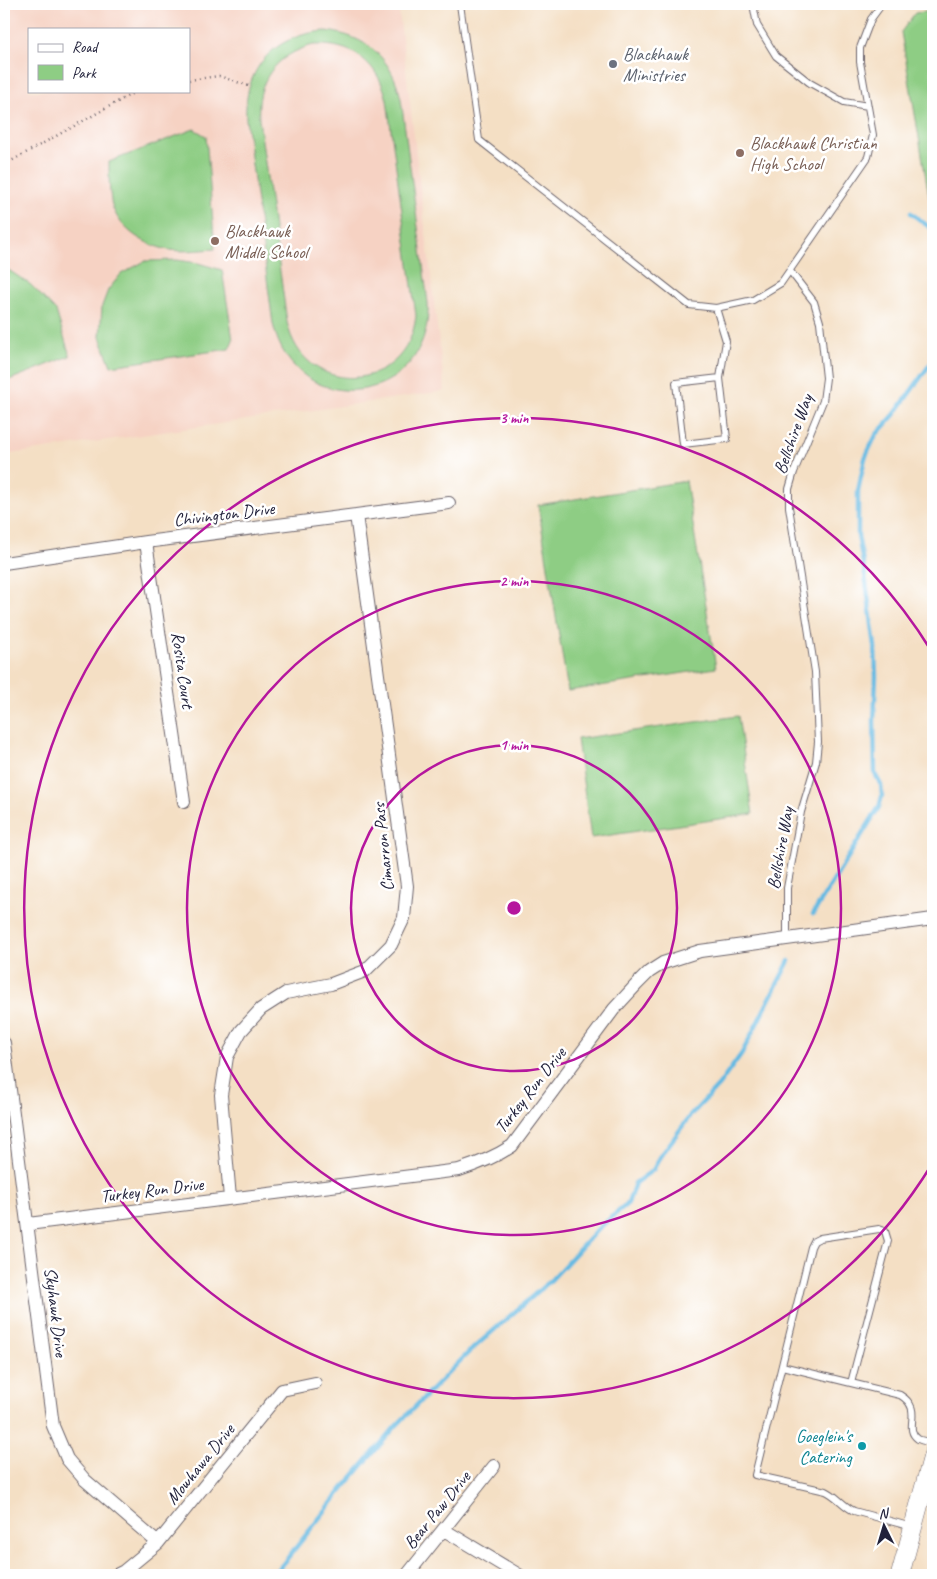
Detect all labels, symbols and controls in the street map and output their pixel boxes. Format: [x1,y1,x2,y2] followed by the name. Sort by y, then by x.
[28,28,190,92] legend
[72,38,99,57] text: Road
[623,43,689,86] place label: Blackhawk Ministries
[607,58,619,70] marker: Blackhawk Ministries
[72,64,97,83] text: Park
[750,132,878,175] place label: Blackhawk Christian High School
[734,147,746,159] marker: Blackhawk Christian High School
[225,220,311,263] place label: Blackhawk Middle School
[209,235,221,247] marker: Blackhawk Middle School
[768,390,818,477] street label: Bellshire Way
[500,409,529,428] text: 3 min
[172,497,277,531] street label: Chivington Drive
[500,572,529,591] text: 2 min
[167,630,200,712] street label: Rosita Court
[500,736,529,755] text: 1 min
[367,800,399,892] street label: Cimarron Pass
[762,803,798,891] street label: Bellshire Way
[505,899,523,917] centre of rings
[490,1042,571,1137] street label: Turkey Run Drive
[99,1173,206,1207] street label: Turkey Run Drive
[40,1266,73,1359] street label: Skyhawk Drive
[161,1418,240,1509] street label: Mowhawa Drive
[796,1425,854,1468] place label: Goeglein's Catering
[856,1440,868,1452] marker: Goeglein's Catering
[399,1466,476,1554] street label: Bear Paw Drive
[860,1502,910,1552] north arrow
[878,1504,890,1522] text: N

